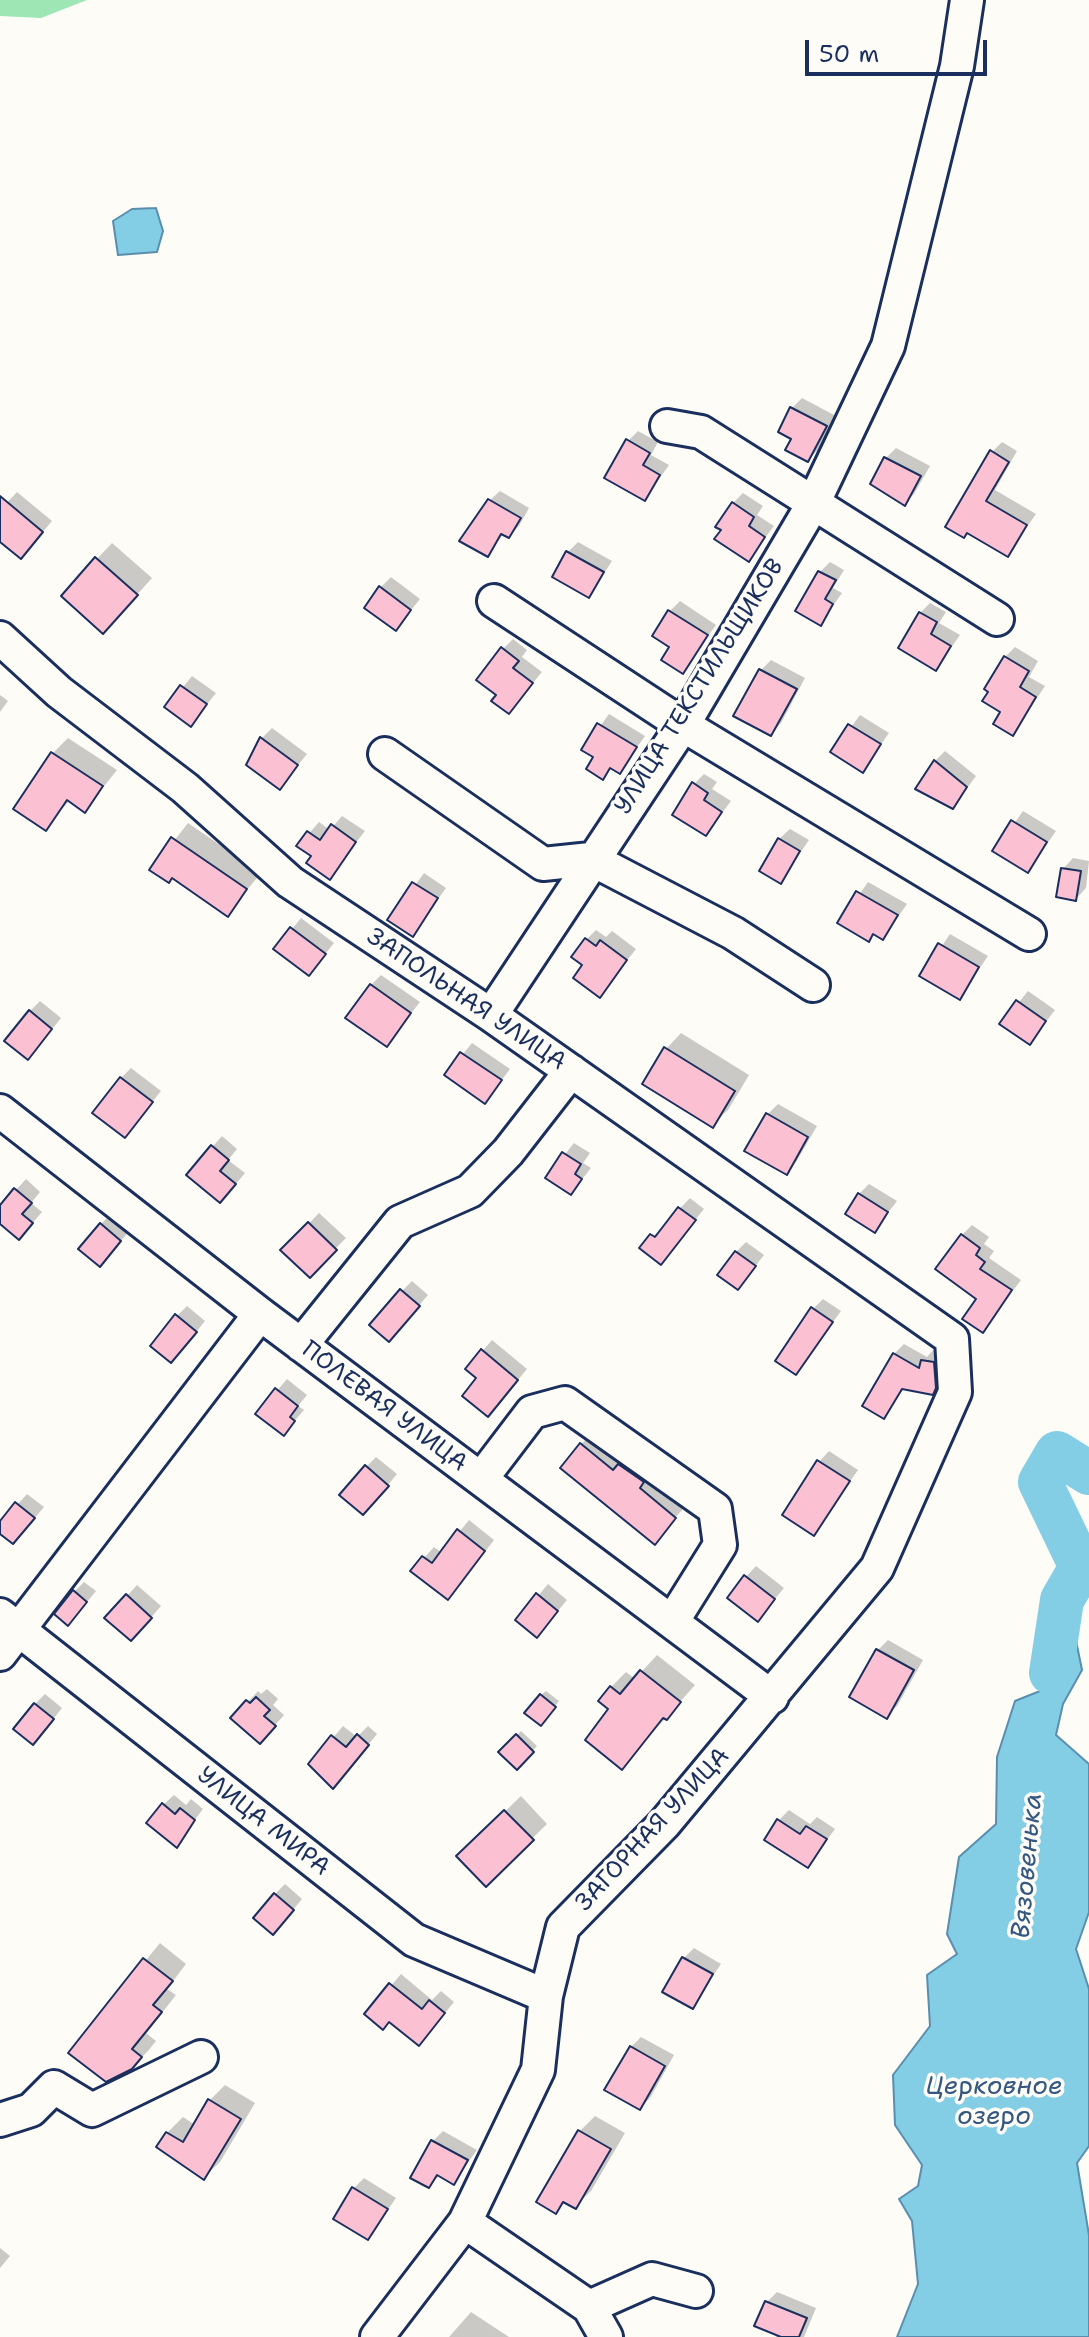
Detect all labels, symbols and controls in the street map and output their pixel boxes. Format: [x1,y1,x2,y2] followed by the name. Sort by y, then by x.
[809,24,991,74] scale bar
[819,38,879,70] text: 50 m
[609,554,791,820] street label: УЛИЦА ТЕКСТИЛЬЩИКОВ
[361,923,571,1077] street label: ЗАПОЛЬНАЯ УЛИЦА
[296,1335,472,1479] street label: ПОЛЕВАЯ УЛИЦА
[570,1742,736,1918] street label: ЗАГОРНАЯ УЛИЦА
[191,1761,335,1883] street label: УЛИЦА МИРА
[1006,1792,1050,1940] water label: Вязовенька
[925,2071,1063,2132] water label: Церковное озеро

